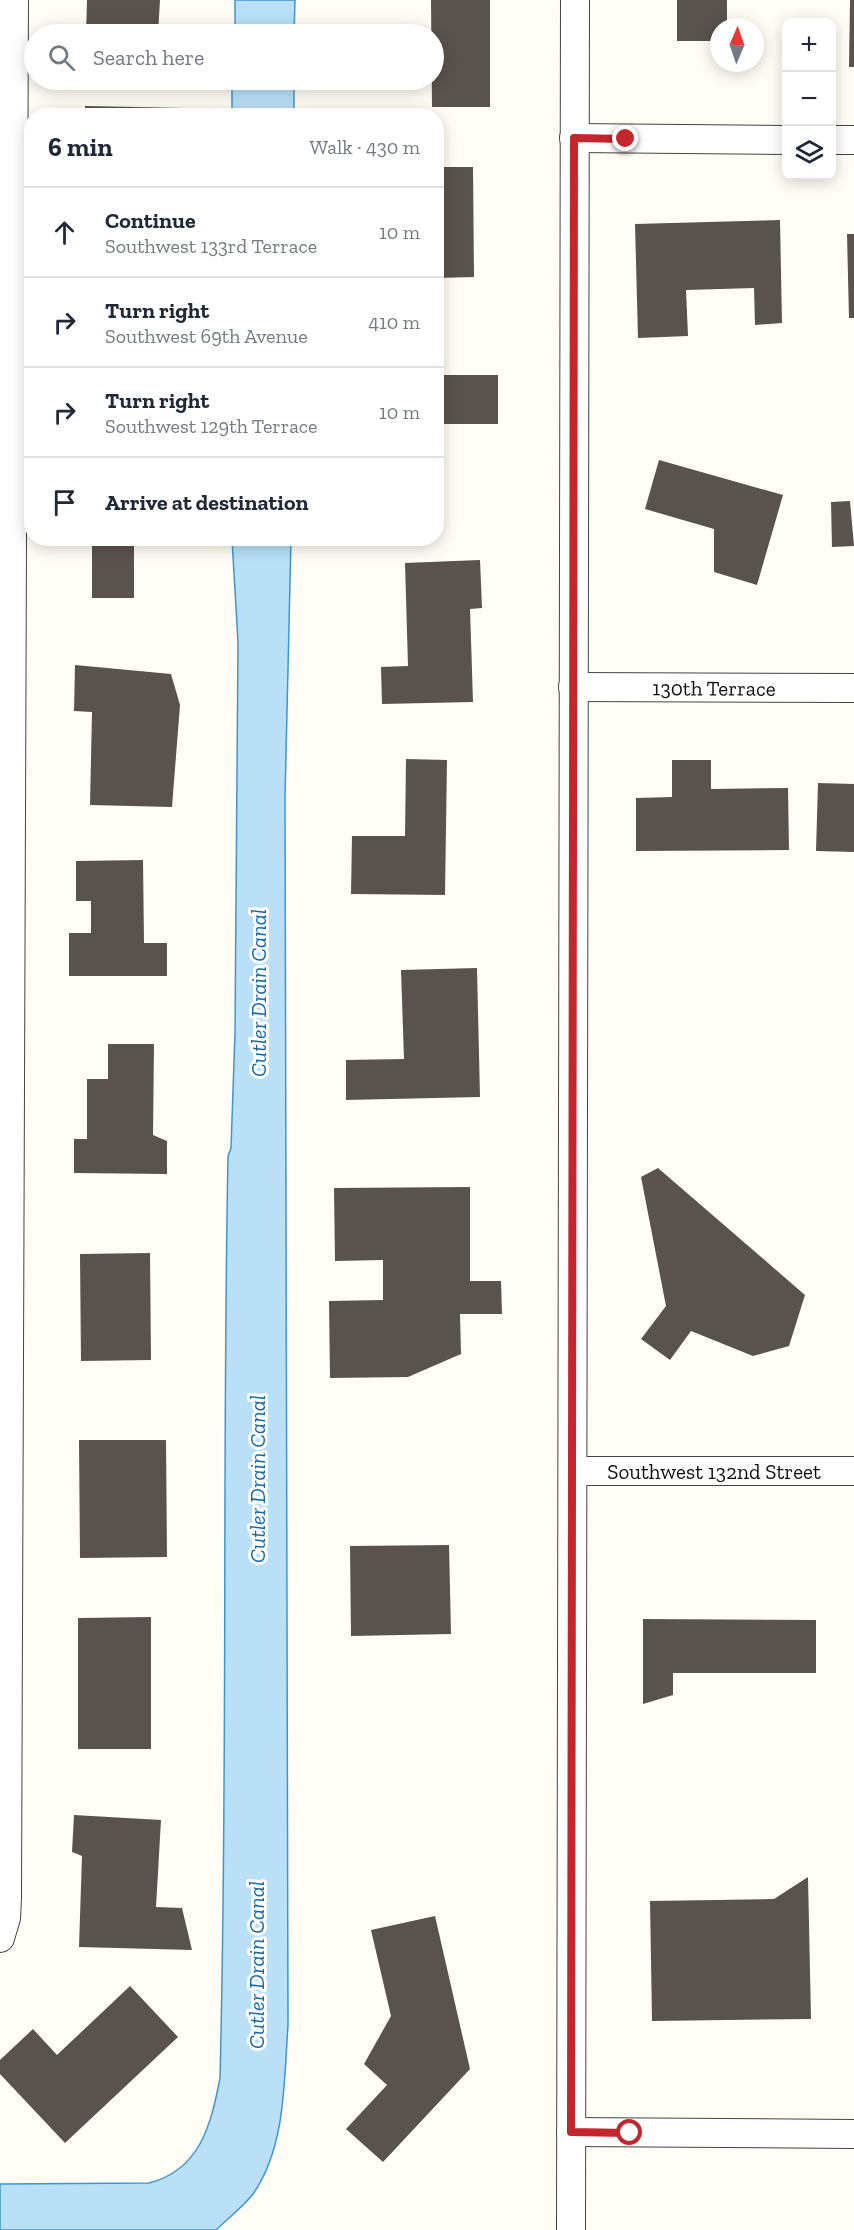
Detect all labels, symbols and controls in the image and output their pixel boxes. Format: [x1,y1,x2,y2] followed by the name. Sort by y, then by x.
[710,18,764,72] north arrow
[782,18,836,180] map controls
[782,18,836,72] button: +
[24,24,444,90] search box
[45,41,78,74] icon: search
[93,44,204,71] text: Search here
[782,72,836,126] button: −
[612,125,638,151] route end
[782,126,836,180] button: layers
[48,131,113,163] text: 6 min
[309,135,420,159] text: Walk · 430 m
[105,207,196,234] text: Continue
[48,216,81,249] icon: ahead
[379,220,420,244] text: 10 m
[105,234,317,258] text: Southwest 133rd Terrace
[105,297,209,324] text: Turn right
[48,306,81,339] icon: right
[368,310,420,334] text: 410 m
[105,324,308,348] text: Southwest 69th Avenue
[105,387,209,414] text: Turn right
[48,396,81,429] icon: right
[379,400,420,424] text: 10 m
[105,414,317,438] text: Southwest 129th Terrace
[48,486,81,519] icon: arrive
[105,489,308,516] text: Arrive at destination
[652,675,776,700] street label: 130th Terrace
[245,909,272,1077] water label: Cutler Drain Canal
[244,1395,271,1563] water label: Cutler Drain Canal
[607,1459,821,1484] street label: Southwest 132nd Street
[243,1881,270,2049] water label: Cutler Drain Canal
[616,2119,642,2145] route start

